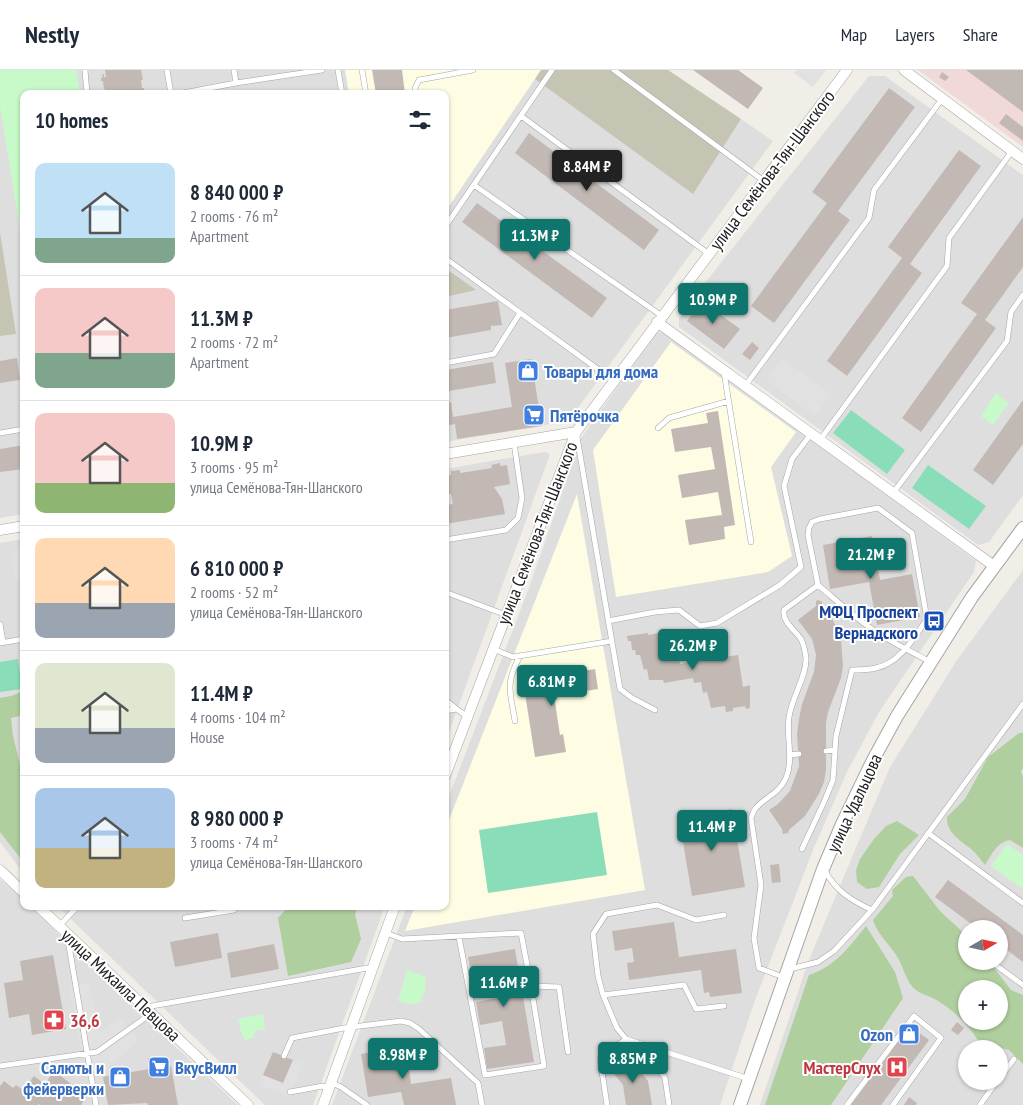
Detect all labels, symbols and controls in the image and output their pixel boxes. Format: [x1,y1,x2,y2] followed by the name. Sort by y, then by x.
[25,19,79,50] text: Nestly
[841,23,867,46] text: Map
[895,23,935,46] text: Layers
[963,23,998,46] text: Share
[704,85,840,254] street label: улица Семёнова-Тян-Шанского
[406,106,434,134] icon: filters
[35,107,108,134] text: 10 homes
[541,150,633,192] pin: 8.84M ₽
[563,156,611,176] text: 8.84M ₽
[190,179,283,206] text: 8 840 000 ₽
[75,183,135,243] icon: home
[190,206,278,226] text: 2 rooms · 76 m²
[489,218,581,261] pin: 11.3M ₽
[511,225,559,245] text: 11.3M ₽
[190,226,249,246] text: Apartment
[667,282,759,325] pin: 10.9M ₽
[689,289,737,309] text: 10.9M ₽
[190,305,253,332] text: 11.3M ₽
[75,308,135,368] icon: home
[190,332,278,352] text: 2 rooms · 72 m²
[190,352,249,372] text: Apartment
[516,359,540,383] shop icon: Товары для дома
[544,360,658,383] place label: Товары для дома
[522,403,546,427] supermarket icon: Пятёрочка
[550,404,619,427] place label: Пятёрочка
[190,430,253,457] text: 10.9M ₽
[75,433,135,493] icon: home
[491,438,583,628] street label: улица Семёнова-Тян-Шанского
[190,457,278,477] text: 3 rooms · 95 m²
[190,477,363,497] text: улица Семёнова-Тян-Шанского
[825,538,917,580] pin: 21.2M ₽
[847,544,895,564] text: 21.2M ₽
[190,555,283,582] text: 6 810 000 ₽
[75,558,135,618] icon: home
[190,582,278,602] text: 2 rooms · 52 m²
[819,600,919,644] place label: МФЦ Проспект Вернадского
[190,602,363,622] text: улица Семёнова-Тян-Шанского
[922,609,946,633] bus stop icon: МФЦ Проспект Вернадского
[647,628,739,671] pin: 26.2M ₽
[669,635,717,655] text: 26.2M ₽
[506,664,598,707] pin: 6.81M ₽
[528,671,576,691] text: 6.81M ₽
[190,680,253,707] text: 11.4M ₽
[75,683,135,743] icon: home
[190,707,286,727] text: 4 rooms · 104 m²
[190,727,224,747] text: House
[821,750,887,856] street label: улица Удальцова
[190,805,283,832] text: 8 980 000 ₽
[75,808,135,868] icon: home
[666,810,758,852] pin: 11.4M ₽
[688,816,736,836] text: 11.4M ₽
[190,832,278,852] text: 3 rooms · 74 m²
[190,852,363,872] text: улица Семёнова-Тян-Шанского
[958,920,1008,970] north arrow
[958,920,1008,1090] map controls
[56,924,186,1046] street label: улица Михаила Певцова
[458,966,550,1008] pin: 11.6M ₽
[480,972,528,992] text: 11.6M ₽
[958,980,1008,1030] button: +
[42,1008,66,1032] pharmacy icon: 36,6
[70,1009,100,1032] place label: 36,6
[897,1022,921,1046] shop icon: Ozon
[860,1023,893,1046] place label: Ozon
[357,1038,449,1080] pin: 8.98M ₽
[958,1040,1008,1090] button: −
[587,1042,679,1084] pin: 8.85M ₽
[379,1044,427,1064] text: 8.98M ₽
[609,1048,657,1068] text: 8.85M ₽
[147,1055,171,1079] supermarket icon: ВкусВилл
[885,1055,909,1079] hospital icon: МастерСлух
[23,1056,104,1100] place label: Салюты и фейерверки
[175,1056,237,1079] place label: ВкусВилл
[804,1056,881,1079] place label: МастерСлух
[108,1065,132,1089] shop icon: Салюты и фейерверки

